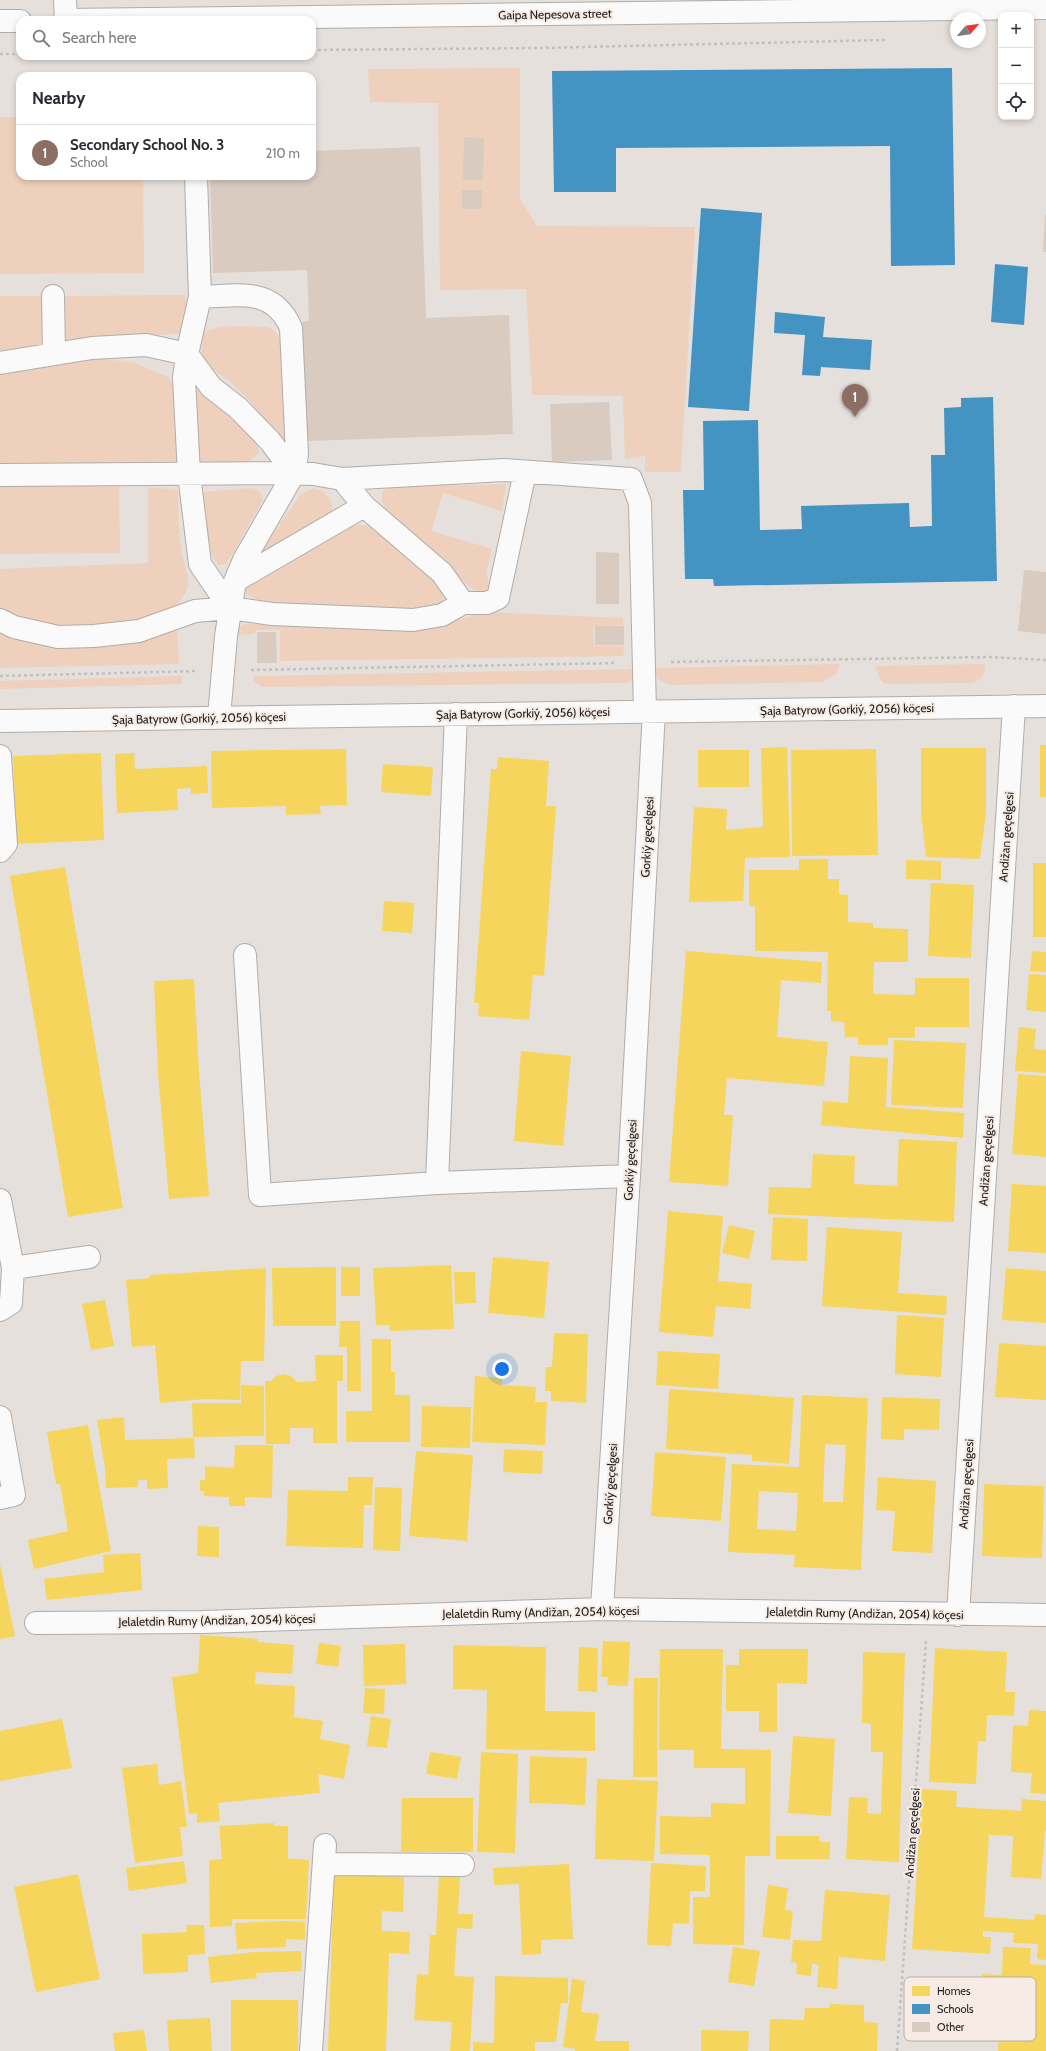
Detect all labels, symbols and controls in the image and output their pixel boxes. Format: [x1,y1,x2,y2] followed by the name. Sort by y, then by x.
[498,6,612,22] street label: Gaipa Nepesova street
[950,12,986,48] north arrow
[998,12,1034,120] map controls
[998,12,1034,48] button: +
[16,16,316,60] search box
[30,27,52,49] icon: search
[62,29,137,47] text: Search here
[998,48,1034,84] button: −
[998,84,1034,120] button: locate
[32,88,85,108] text: Nearby
[70,136,224,154] text: Secondary School No. 3
[43,145,47,161] text: 1
[266,145,300,161] text: 210 m
[70,154,108,170] text: School
[842,384,868,417] pin: 1
[760,700,934,718] street label: Şaja Batyrow (Gorkiý, 2056) köçesi
[436,704,610,722] street label: Şaja Batyrow (Gorkiý, 2056) köçesi
[112,709,286,727] street label: Şaja Batyrow (Gorkiý, 2056) köçesi
[995,791,1017,883] street label: Andižan geçelgesi
[637,796,657,878] street label: Gorkiý geçelgesi
[975,1115,997,1207] street label: Andižan geçelgesi
[620,1119,640,1201] street label: Gorkiý geçelgesi
[492,1359,512,1379] your location
[955,1438,977,1530] street label: Andižan geçelgesi
[600,1443,620,1525] street label: Gorkiý geçelgesi
[441,1603,640,1621] street label: Jelaletdin Rumy (Andižan, 2054) köçesi
[765,1604,964,1622] street label: Jelaletdin Rumy (Andižan, 2054) köçesi
[117,1611,316,1629] street label: Jelaletdin Rumy (Andižan, 2054) köçesi
[901,1787,923,1879] street label: Andižan geçelgesi
[904,1977,1036,2041] legend
[937,1984,971,1998] text: Homes
[937,2002,974,2016] text: Schools
[937,2020,965,2034] text: Other

